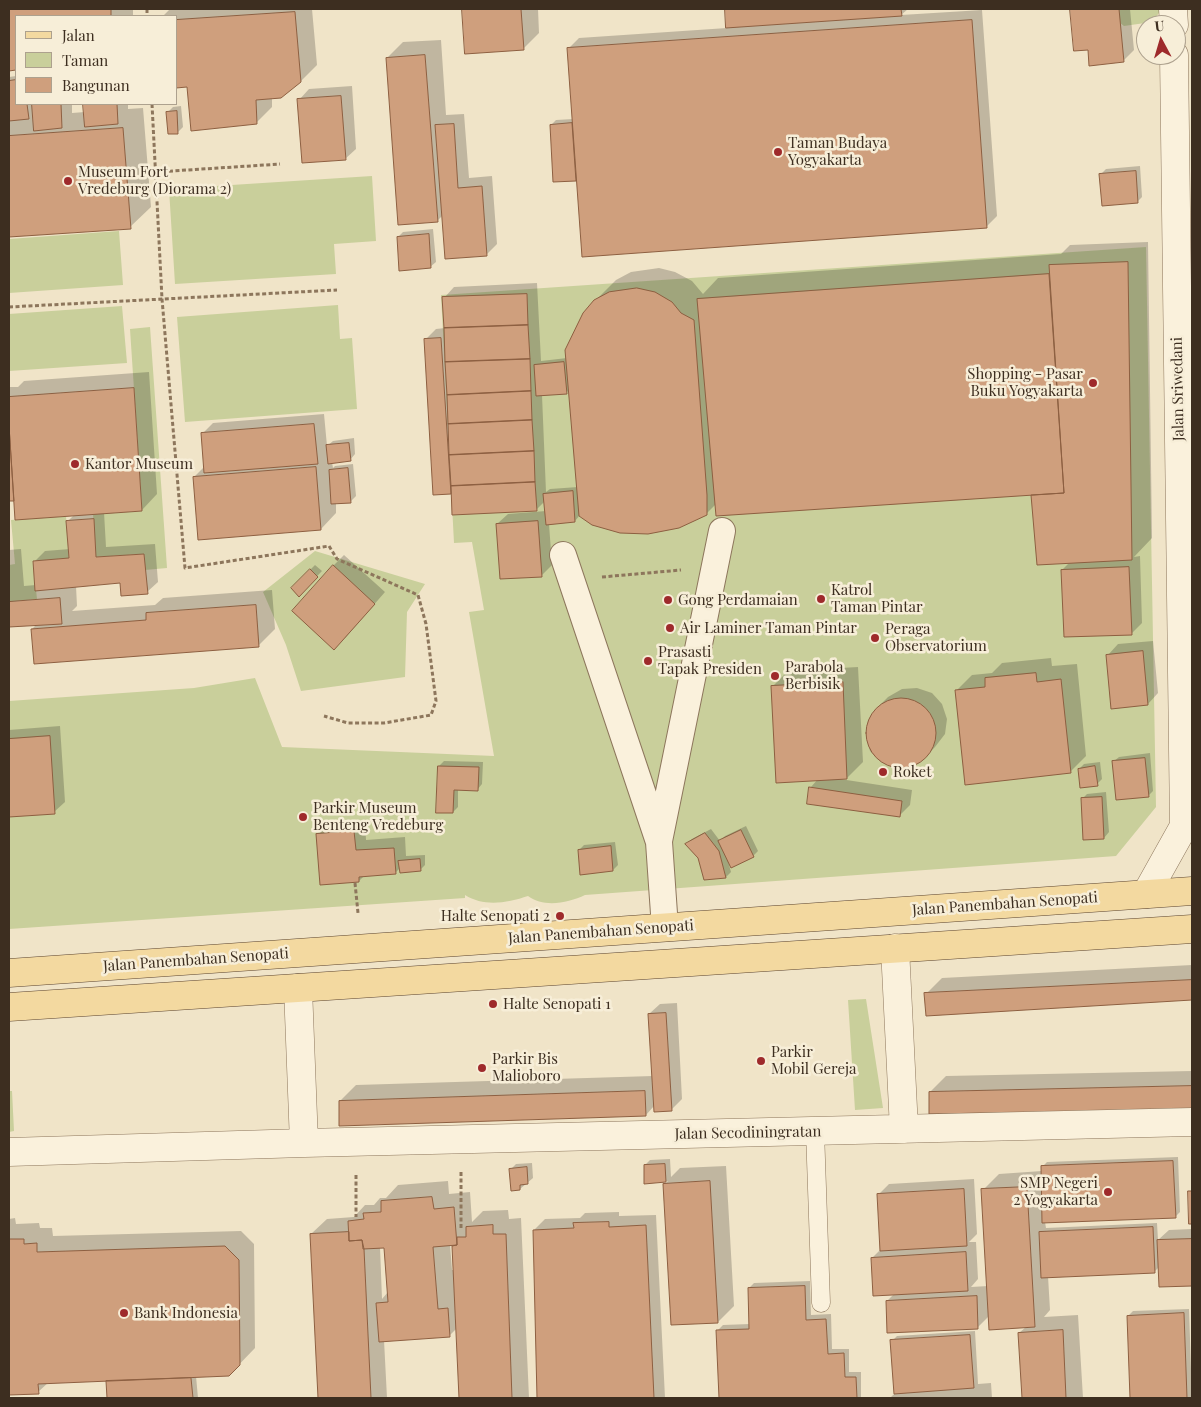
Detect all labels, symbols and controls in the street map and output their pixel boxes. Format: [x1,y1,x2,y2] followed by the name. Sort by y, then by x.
[15,15,178,105] legend
[1136,15,1186,65] north arrow
[1154,16,1165,36] text: U
[62,25,95,45] text: Jalan
[62,50,108,70] text: Taman
[62,75,130,95] text: Bangunan
[788,134,887,169] place label: Taman Budaya Yogyakarta
[772,146,784,158] marker: Taman Budaya Yogyakarta
[78,163,231,198] place label: Museum Fort Vredeburg (Diorama 2)
[62,175,74,187] marker: Museum Fort Vredeburg (Diorama 2)
[1168,337,1188,441] street label: Jalan Sriwedani
[967,365,1083,400] place label: Shopping - Pasar Buku Yogyakarta
[1087,377,1099,389] marker: Shopping - Pasar Buku Yogyakarta
[85,455,193,473] place label: Kantor Museum
[69,458,81,470] marker: Kantor Museum
[831,581,923,616] place label: Katrol Taman Pintar
[678,591,798,609] place label: Gong Perdamaian
[815,593,827,605] marker: Katrol Taman Pintar
[662,594,674,606] marker: Gong Perdamaian
[680,619,857,637] place label: Air Laminer Taman Pintar
[885,620,987,655] place label: Peraga Observatorium
[664,622,676,634] marker: Air Laminer Taman Pintar
[869,632,881,644] marker: Peraga Observatorium
[658,643,762,678] place label: Prasasti Tapak Presiden
[642,655,654,667] marker: Prasasti Tapak Presiden
[785,658,844,693] place label: Parabola Berbisik
[769,670,781,682] marker: Parabola Berbisik
[893,763,932,781] place label: Roket
[877,766,889,778] marker: Roket
[313,799,443,834] place label: Parkir Museum Benteng Vredeburg
[297,811,309,823] marker: Parkir Museum Benteng Vredeburg
[912,889,1098,919] street label: Jalan Panembahan Senopati
[441,907,550,925] place label: Halte Senopati 2
[554,910,566,922] marker: Halte Senopati 2
[508,917,694,947] street label: Jalan Panembahan Senopati
[103,945,289,975] street label: Jalan Panembahan Senopati
[503,995,611,1013] place label: Halte Senopati 1
[487,998,499,1010] marker: Halte Senopati 1
[771,1043,856,1078] place label: Parkir Mobil Gereja
[492,1050,561,1085] place label: Parkir Bis Malioboro
[755,1055,767,1067] marker: Parkir Mobil Gereja
[476,1062,488,1074] marker: Parkir Bis Malioboro
[674,1123,822,1143] street label: Jalan Secodiningratan
[1013,1174,1098,1209] place label: SMP Negeri 2 Yogyakarta
[1102,1186,1114,1198] marker: SMP Negeri 2 Yogyakarta
[134,1304,238,1322] place label: Bank Indonesia
[118,1307,130,1319] marker: Bank Indonesia

